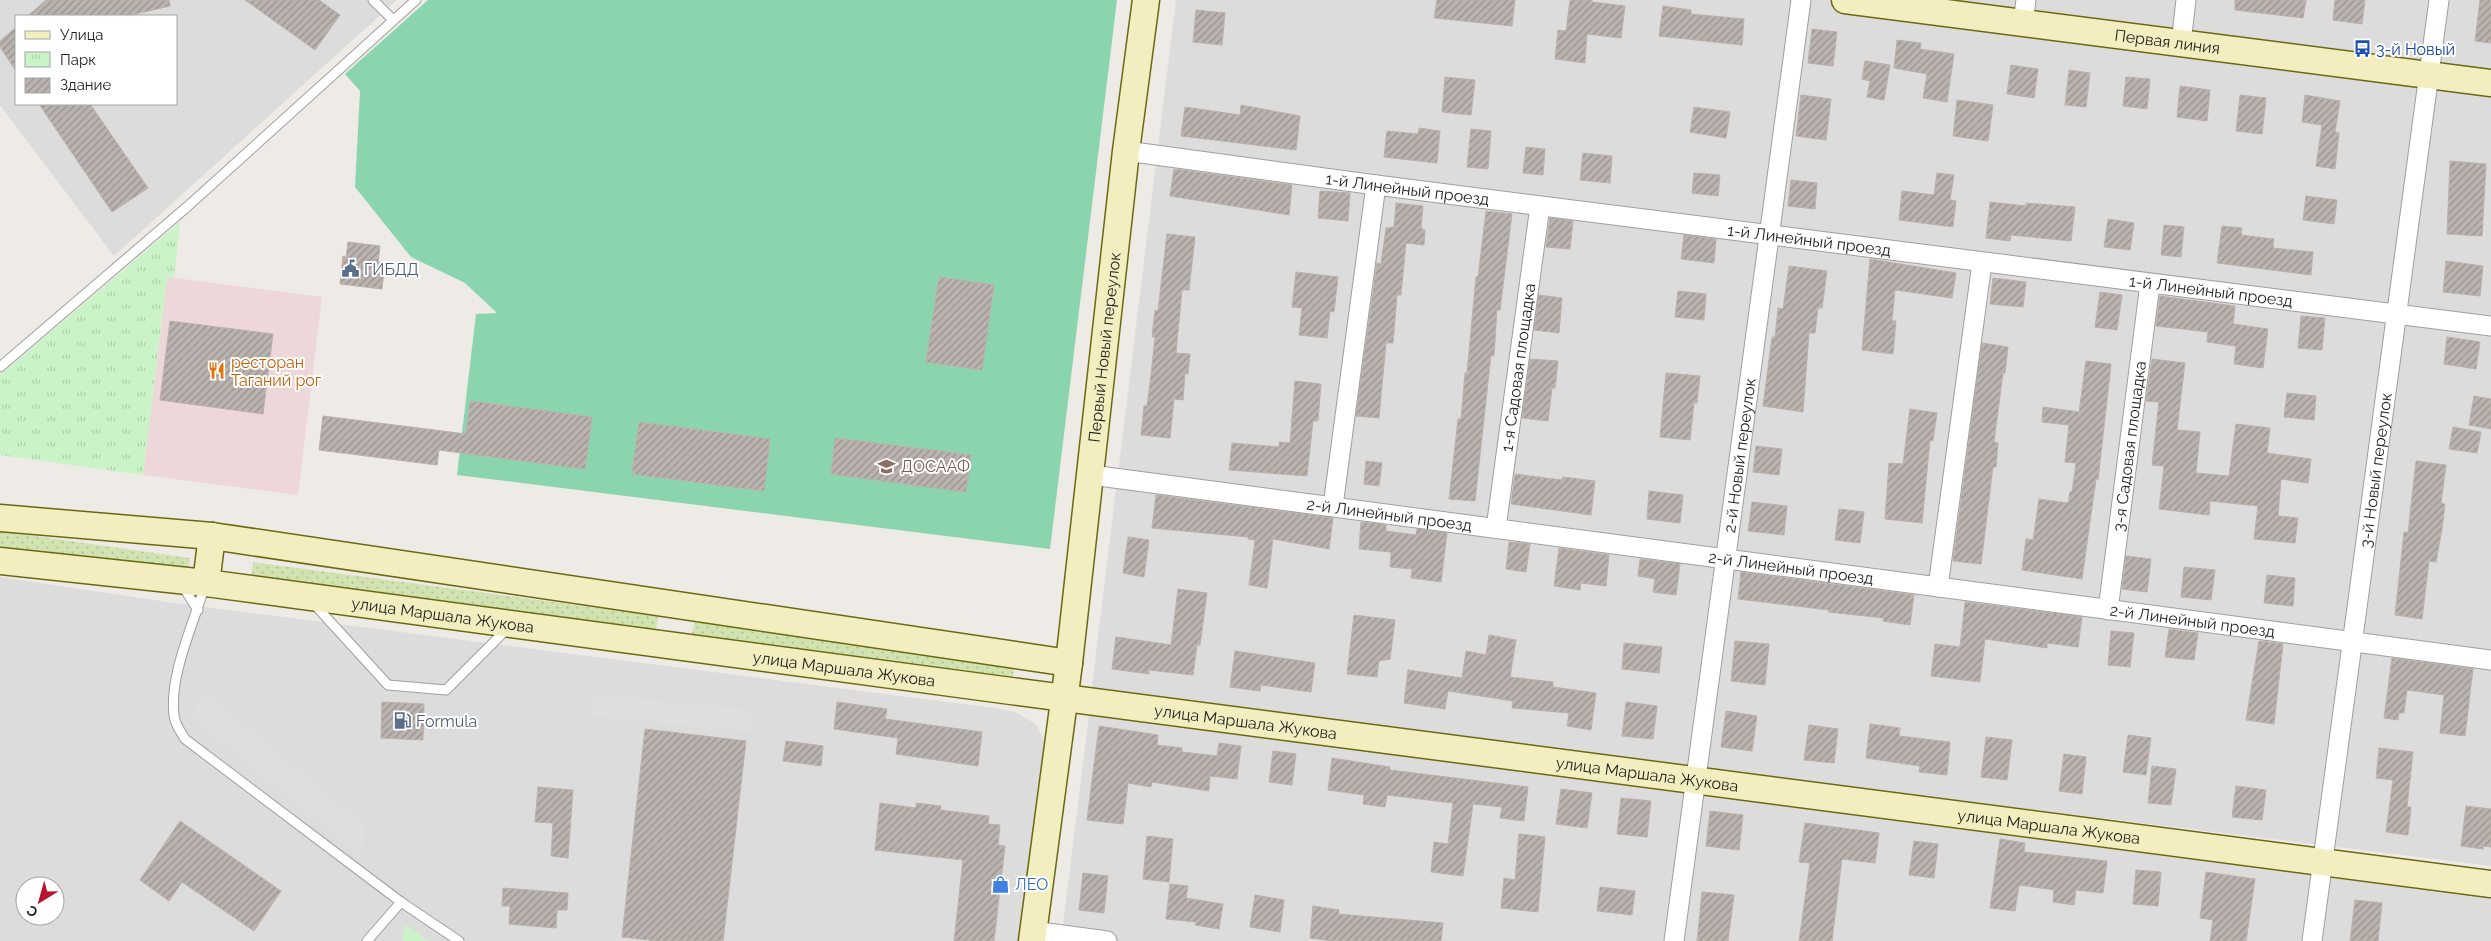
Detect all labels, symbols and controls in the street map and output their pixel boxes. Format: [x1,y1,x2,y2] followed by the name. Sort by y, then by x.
[15,15,178,105] legend
[2113,25,2221,58] street label: Первая линия
[60,26,104,44] text: Улица
[2352,39,2372,59] bus stop icon: 3-й Новый
[2376,40,2455,59] place label: 3-й Новый
[60,51,96,69] text: Парк
[60,76,112,94] text: Здание
[1324,169,1490,209] street label: 1-й Линейный проезд
[1726,220,1892,260] street label: 1-й Линейный проезд
[1084,251,1124,443] street label: Первый Новый переулок
[340,259,360,279] public building icon: ГИБДД
[364,260,419,279] place label: ГИБДД
[2128,271,2294,310] street label: 1-й Линейный проезд
[1497,282,1539,453] street label: 1-я Садовая площадка
[231,353,322,390] place label: ресторан Таганий рог
[2109,360,2149,533] street label: 3-я Садовая площадка
[207,361,227,381] restaurant icon: ресторан Таганий рог
[1720,377,1759,534] street label: 2-й Новый переулок
[2356,392,2395,549] street label: 3-й Новый переулок
[877,456,897,476] school or university icon: ДОСААФ
[901,457,970,476] place label: ДОСААФ
[1306,494,1473,535] street label: 2-й Линейный проезд
[1707,547,1875,588] street label: 2-й Линейный проезд
[350,593,535,636] street label: улица Маршала Жукова
[2109,600,2276,641] street label: 2-й Линейный проезд
[752,647,937,690] street label: улица Маршала Жукова
[1153,700,1338,743] street label: улица Маршала Жукова
[392,711,412,731] fuel station icon: Formula
[416,712,477,731] place label: Formula
[1555,753,1740,795] street label: улица Маршала Жукова
[1956,805,2141,848] street label: улица Маршала Жукова
[991,874,1011,894] shop icon: ЛЕО
[1015,875,1048,894] place label: ЛЕО
[15,876,65,926] north arrow
[23,902,41,921] text: С

